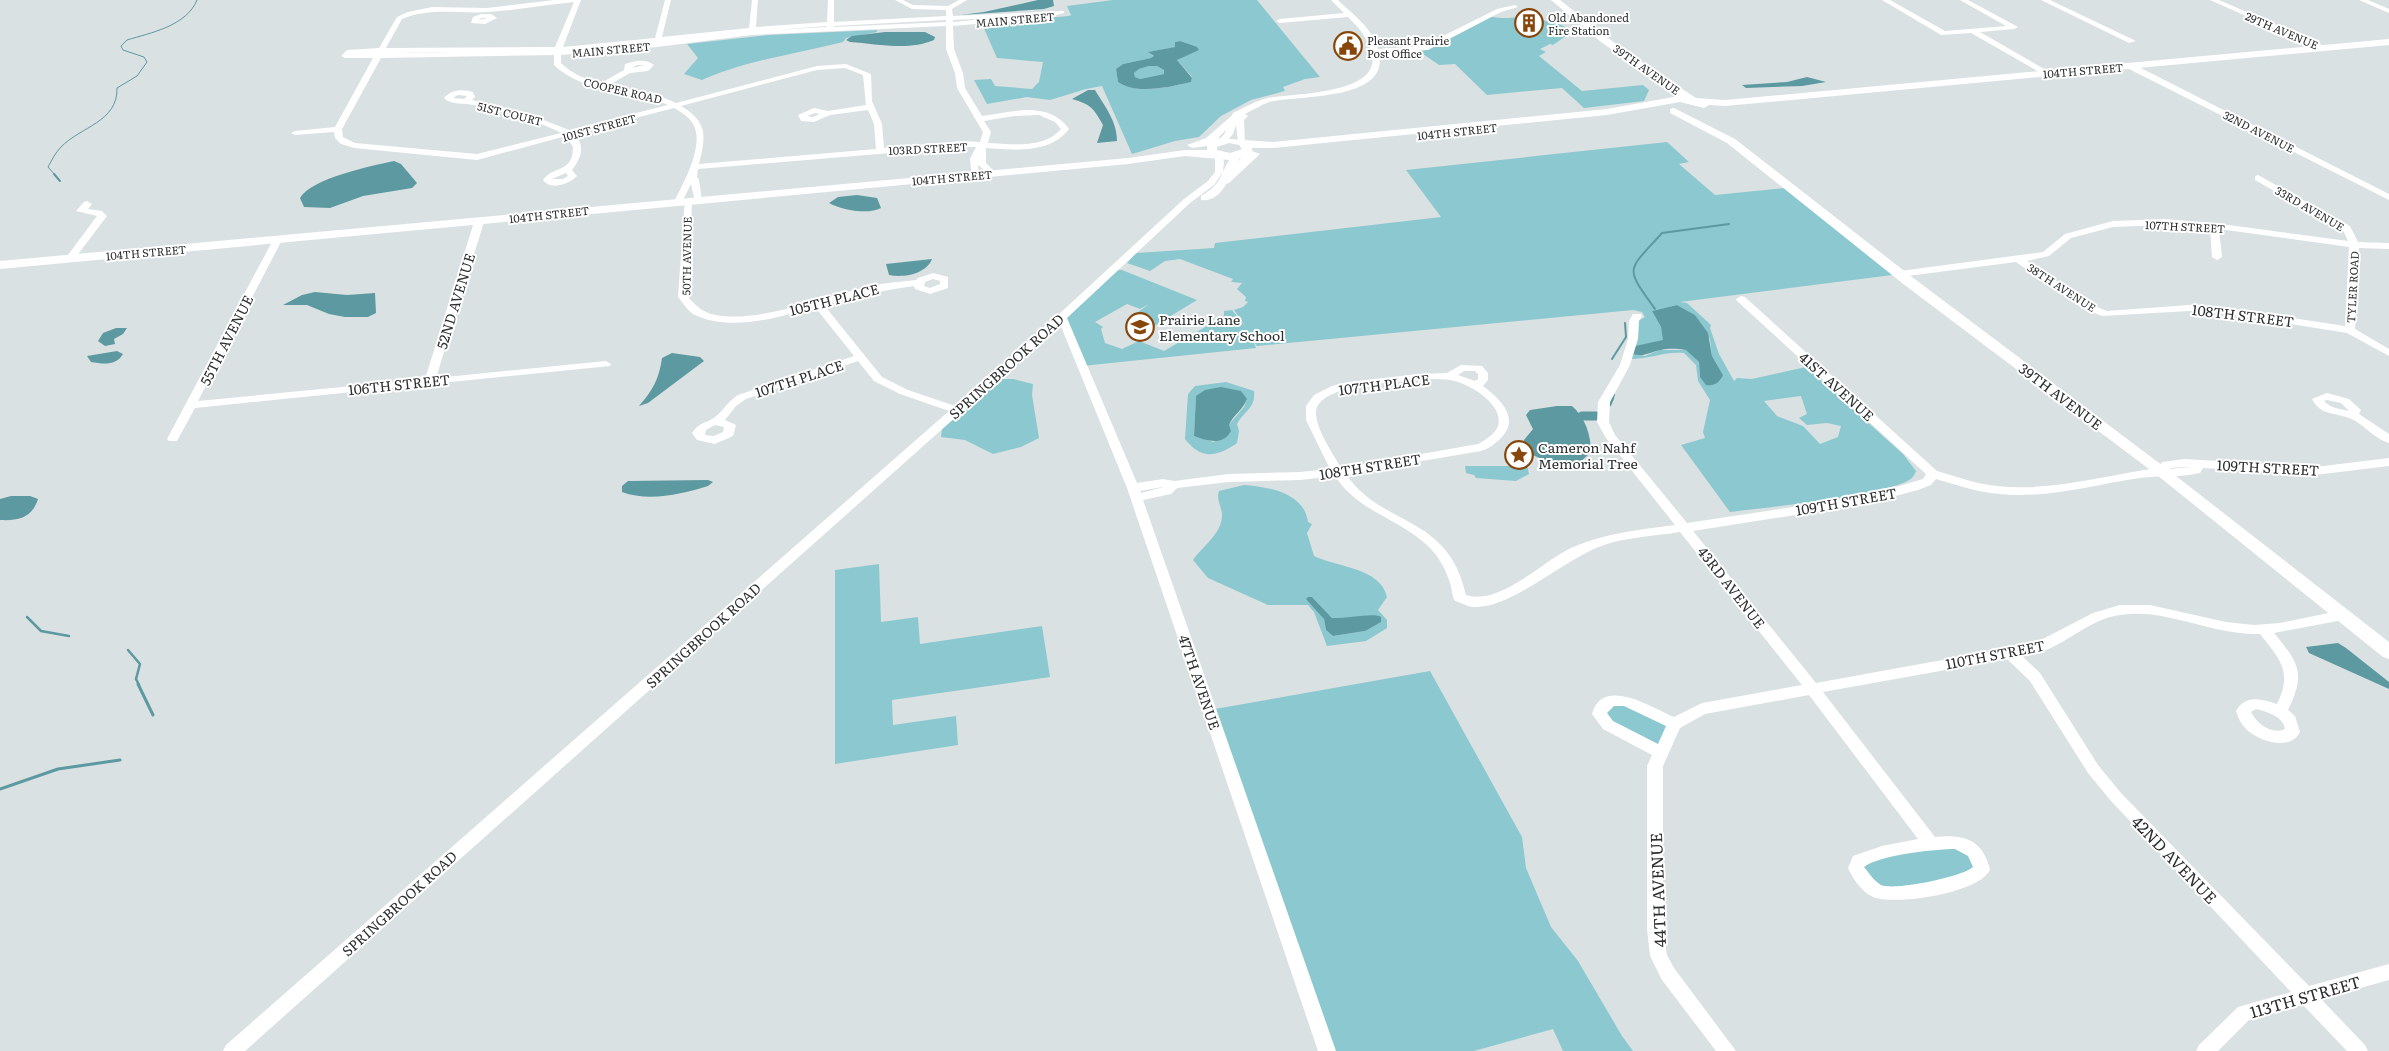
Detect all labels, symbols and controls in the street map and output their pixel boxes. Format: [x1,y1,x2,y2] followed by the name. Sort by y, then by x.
[2243,7,2321,53] street label: 29TH AVENUE
[975,8,1055,30] street label: MAIN STREET
[1514,8,1544,38] building icon: Old Abandoned Fire Station
[1548,9,1629,38] place label: Old Abandoned Fire Station
[1333,31,1363,61] public building icon: Pleasant Prairie Post Office
[1367,32,1449,61] place label: Pleasant Prairie Post Office
[571,38,651,60] street label: MAIN STREET
[1610,40,1684,98] street label: 39TH AVENUE
[2042,59,2124,81] street label: 104TH STREET
[582,73,664,107] street label: COOPER ROAD
[476,97,544,129] street label: 51ST COURT
[2221,106,2297,156] street label: 32ND AVENUE
[560,109,638,145] street label: 101ST STREET
[1416,119,1498,143] street label: 104TH STREET
[888,138,968,158] street label: 103RD STREET
[911,166,993,188] street label: 104TH STREET
[2273,182,2347,234] street label: 33RD AVENUE
[508,202,590,226] street label: 104TH STREET
[2145,216,2225,236] street label: 107TH STREET
[677,217,695,295] street label: 50TH AVENUE
[105,241,187,263] street label: 104TH STREET
[431,251,479,351] street label: 52ND AVENUE
[2342,251,2362,323] street label: TYLER ROAD
[2025,259,2099,315] street label: 38TH AVENUE
[787,278,881,320] street label: 105TH PLACE
[195,291,257,389] street label: 55TH AVENUE
[2191,299,2295,331] street label: 108TH STREET
[944,309,1068,423] street label: SPRINGBROOK ROAD
[1159,309,1285,345] place label: Prairie Lane Elementary School
[1125,312,1155,342] school or university icon: Prairie Lane Elementary School
[1795,347,1879,425] street label: 41ST AVENUE
[752,354,846,402] street label: 107TH PLACE
[2015,358,2107,434] street label: 39TH AVENUE
[1337,368,1431,400] street label: 107TH PLACE
[347,369,451,399] street label: 106TH STREET
[1538,437,1638,473] place label: Cameron Nahf Memorial Tree
[1504,440,1534,470] place icon: Cameron Nahf Memorial Tree
[1318,448,1422,484] street label: 108TH STREET
[2216,454,2320,480] street label: 109TH STREET
[1794,482,1898,520] street label: 109TH STREET
[1694,542,1770,632] street label: 43RD AVENUE
[641,578,765,692] street label: SPRINGBROOK ROAD
[1174,632,1226,732] street label: 47TH AVENUE
[1944,635,2046,673] street label: 110TH STREET
[2127,810,2223,908] street label: 42ND AVENUE
[1643,832,1671,948] street label: 44TH AVENUE
[337,846,461,960] street label: SPRINGBROOK ROAD
[2247,969,2364,1023] street label: 113TH STREET

